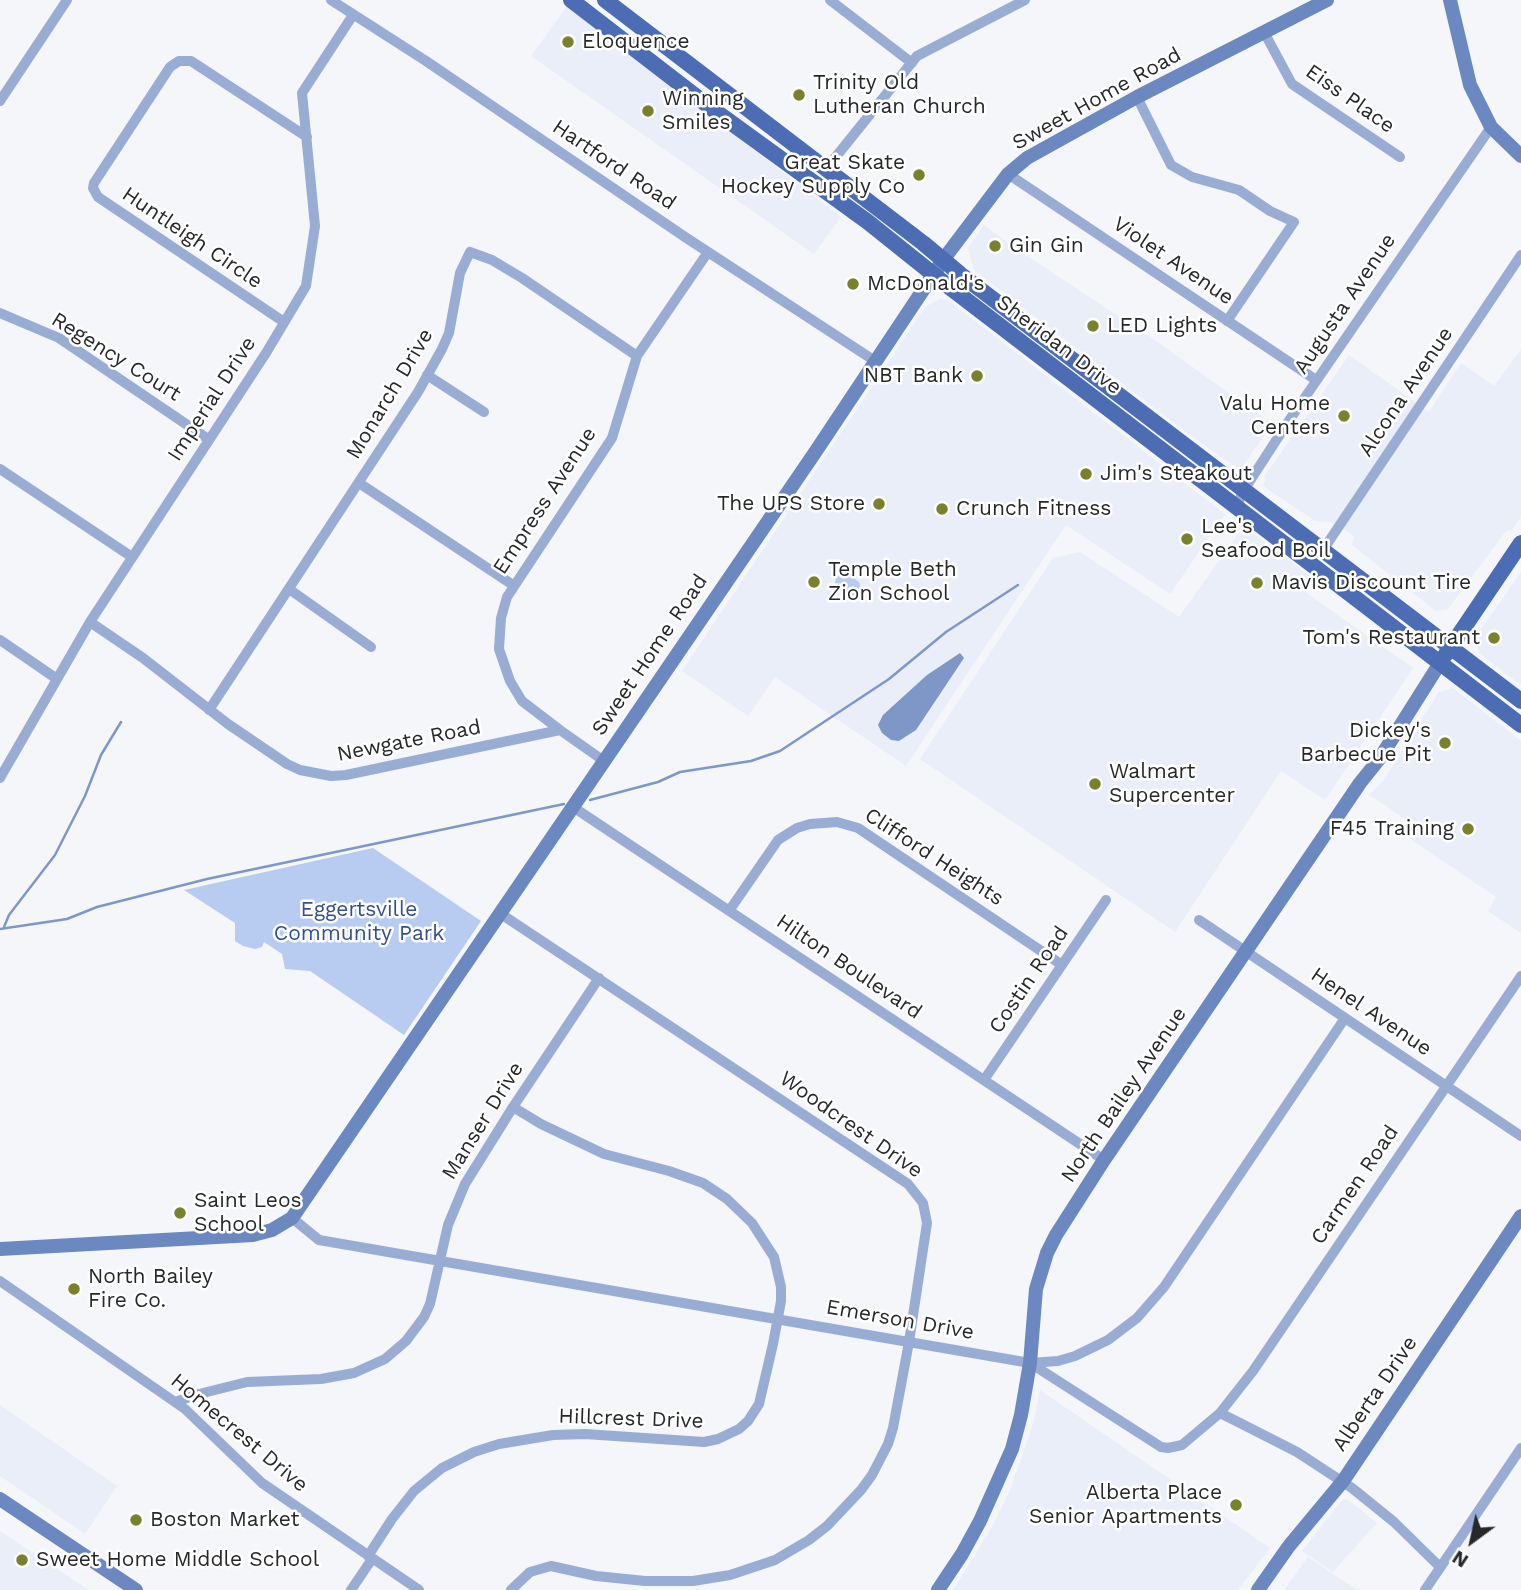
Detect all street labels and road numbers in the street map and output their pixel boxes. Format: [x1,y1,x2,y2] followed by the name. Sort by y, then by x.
[1008,42,1186,156] street label: Sweet Home Road
[1300,59,1400,139] street label: Eiss Place
[547,114,681,216] street label: Hartford Road
[117,182,267,294] street label: Huntleigh Circle
[1108,211,1238,311] street label: Violet Avenue
[1289,229,1401,379] street label: Augusta Avenue
[991,290,1127,400] street label: Sheridan Drive
[47,307,185,407] street label: Regency Court
[1353,322,1459,462] street label: Alcona Avenue
[341,324,439,464] street label: Monarch Drive
[162,332,262,466] street label: Imperial Drive
[488,423,602,579] street label: Empress Avenue
[587,570,713,740] street label: Sweet Home Road
[335,715,483,767] street label: Newgate Road
[860,803,1008,911] street label: Clifford Heights
[771,909,927,1025] street label: Hilton Boulevard
[984,922,1074,1038] street label: Costin Road
[1306,962,1436,1062] street label: Henel Avenue
[1056,1002,1192,1188] street label: North Bailey Avenue
[437,1058,529,1184] street label: Manser Drive
[774,1066,928,1184] street label: Woodcrest Drive
[1306,1121,1404,1249] street label: Carmen Road
[824,1295,976,1345] street label: Emerson Drive
[1327,1332,1423,1456] street label: Alberta Drive
[165,1368,313,1498] street label: Homecrest Drive
[558,1404,704,1434] street label: Hillcrest Drive

